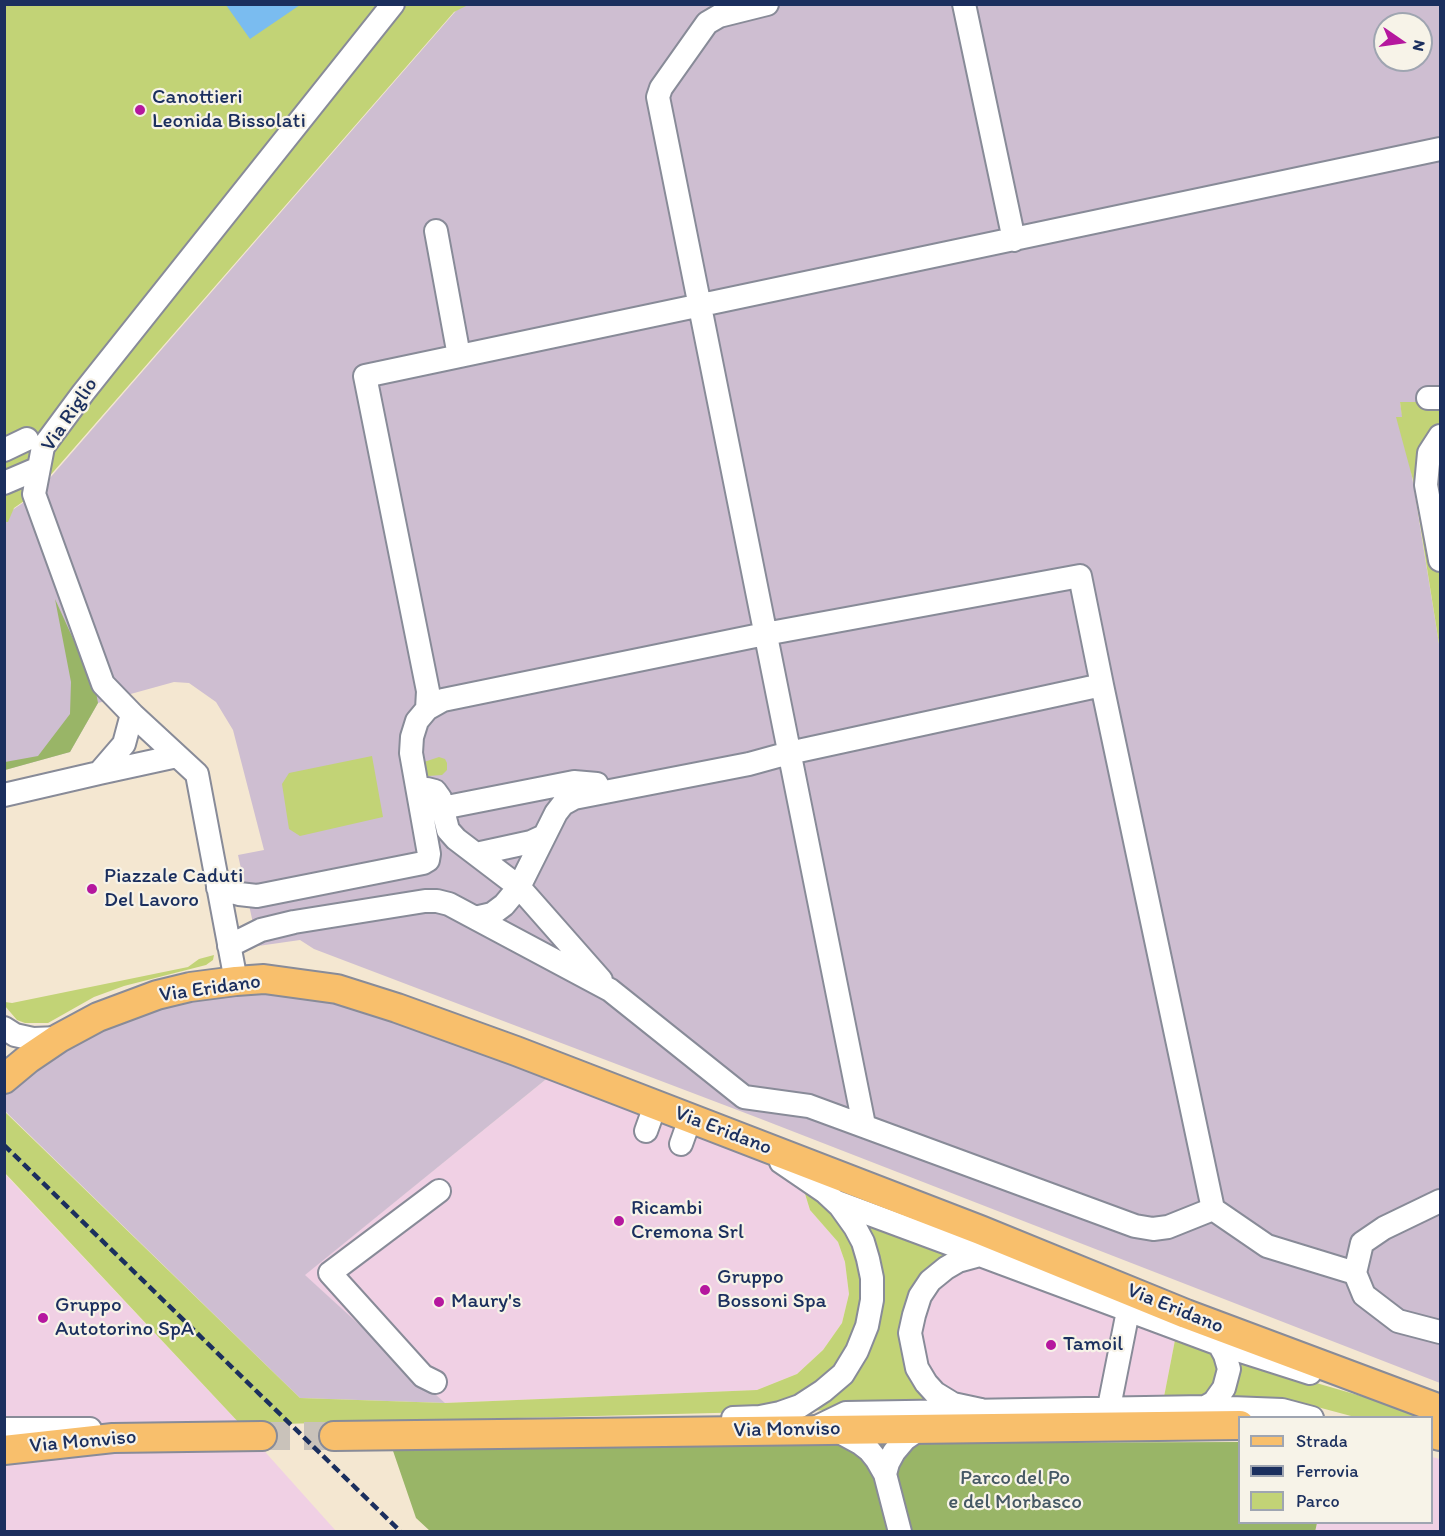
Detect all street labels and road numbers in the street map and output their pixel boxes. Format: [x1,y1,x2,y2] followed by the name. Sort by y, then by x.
[36,373,104,457] street label: Via Riglio
[158,969,262,1009] street label: Via Eridano
[671,1101,775,1161] street label: Via Eridano
[1123,1278,1227,1340] street label: Via Eridano
[733,1416,841,1444] street label: Via Monviso
[29,1425,137,1459] street label: Via Monviso

